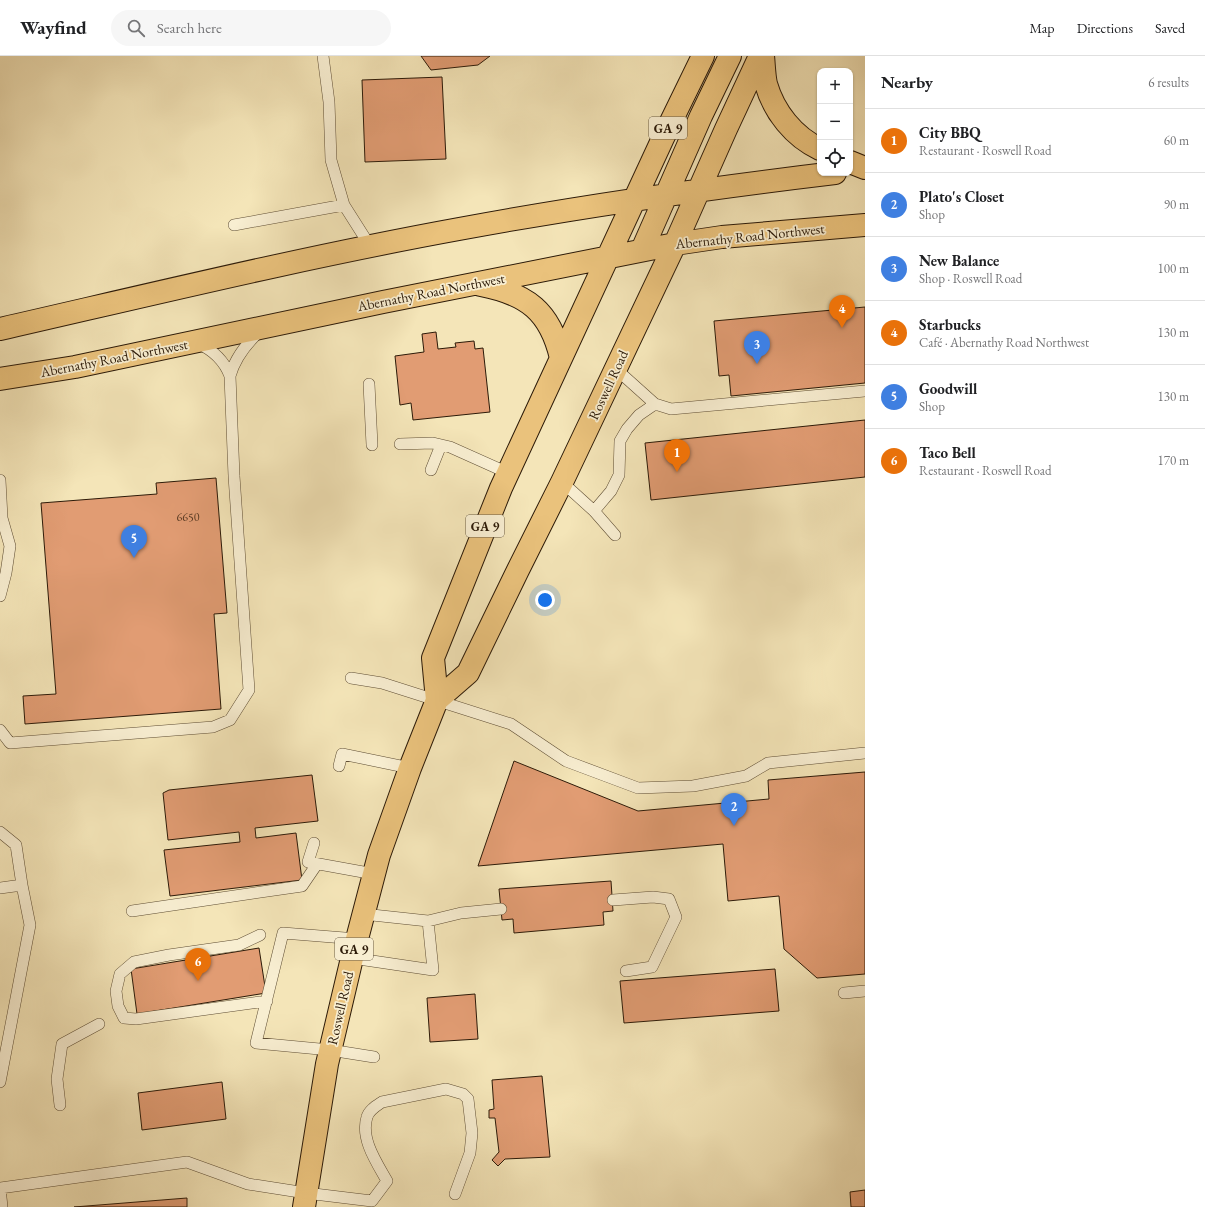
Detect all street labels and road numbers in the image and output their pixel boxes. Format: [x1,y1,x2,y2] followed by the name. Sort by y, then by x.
[649,117,687,139] road number: GA 9
[674,219,826,253] street label: Abernathy Road Northwest
[355,269,507,315] street label: Abernathy Road Northwest
[38,335,190,381] street label: Abernathy Road Northwest
[584,346,632,423] street label: Roswell Road
[466,515,504,537] road number: GA 9
[335,938,373,960] road number: GA 9
[323,969,357,1047] street label: Roswell Road

